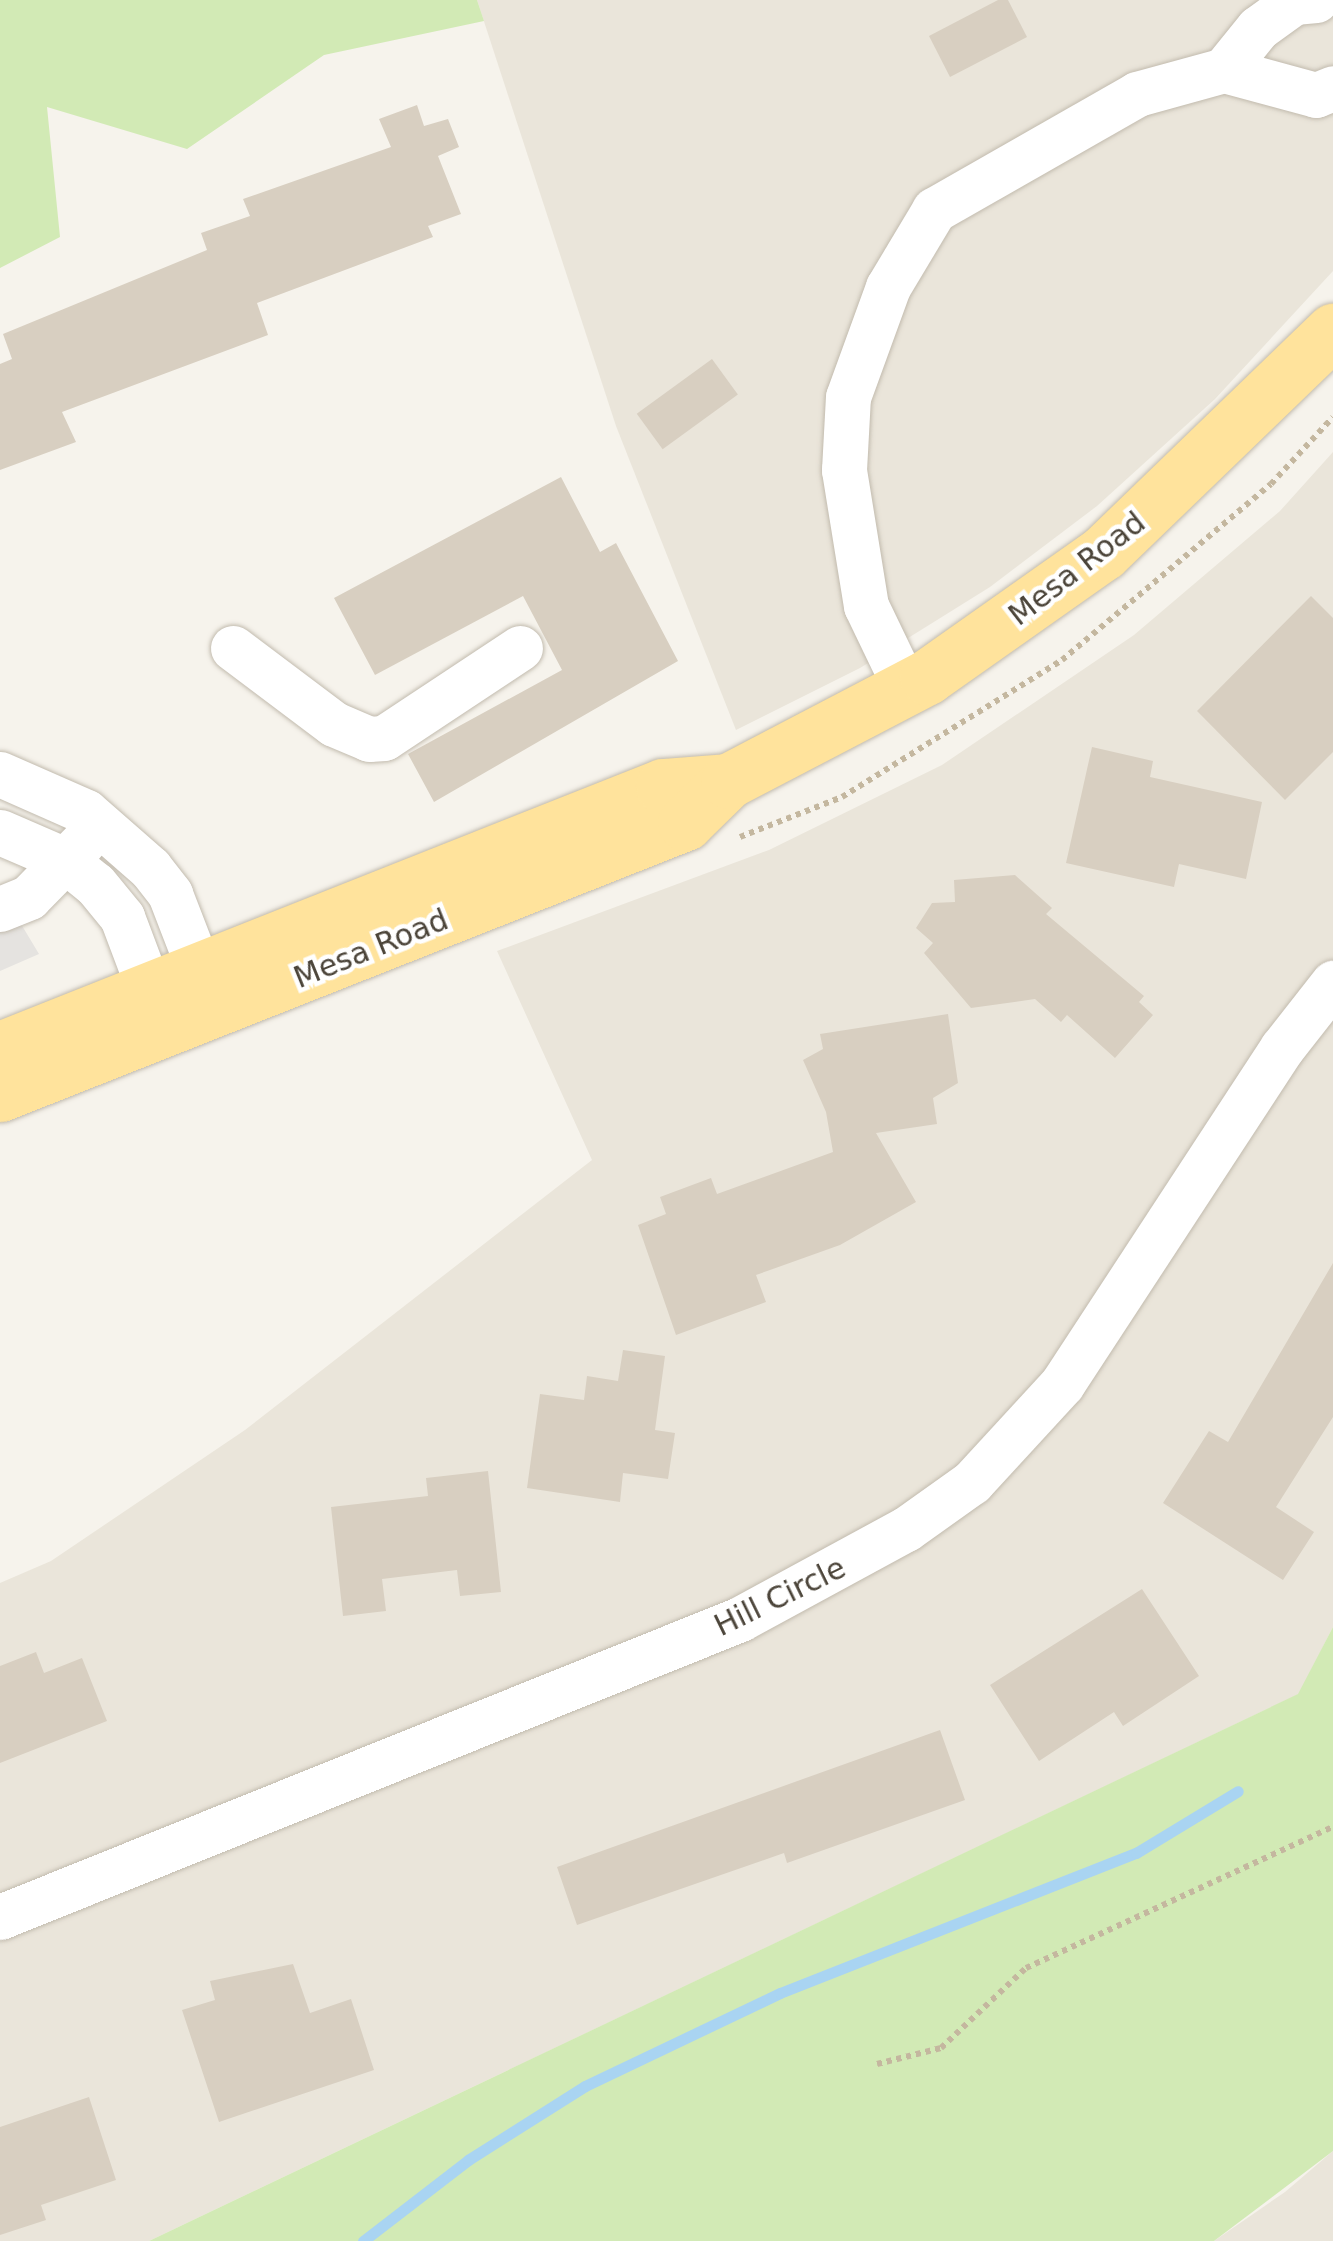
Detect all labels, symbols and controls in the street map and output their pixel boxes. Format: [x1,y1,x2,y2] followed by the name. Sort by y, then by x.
[1002,505,1152,633] street label: Mesa Road
[289,902,453,996] street label: Mesa Road
[709,1550,851,1644] street label: Hill Circle

